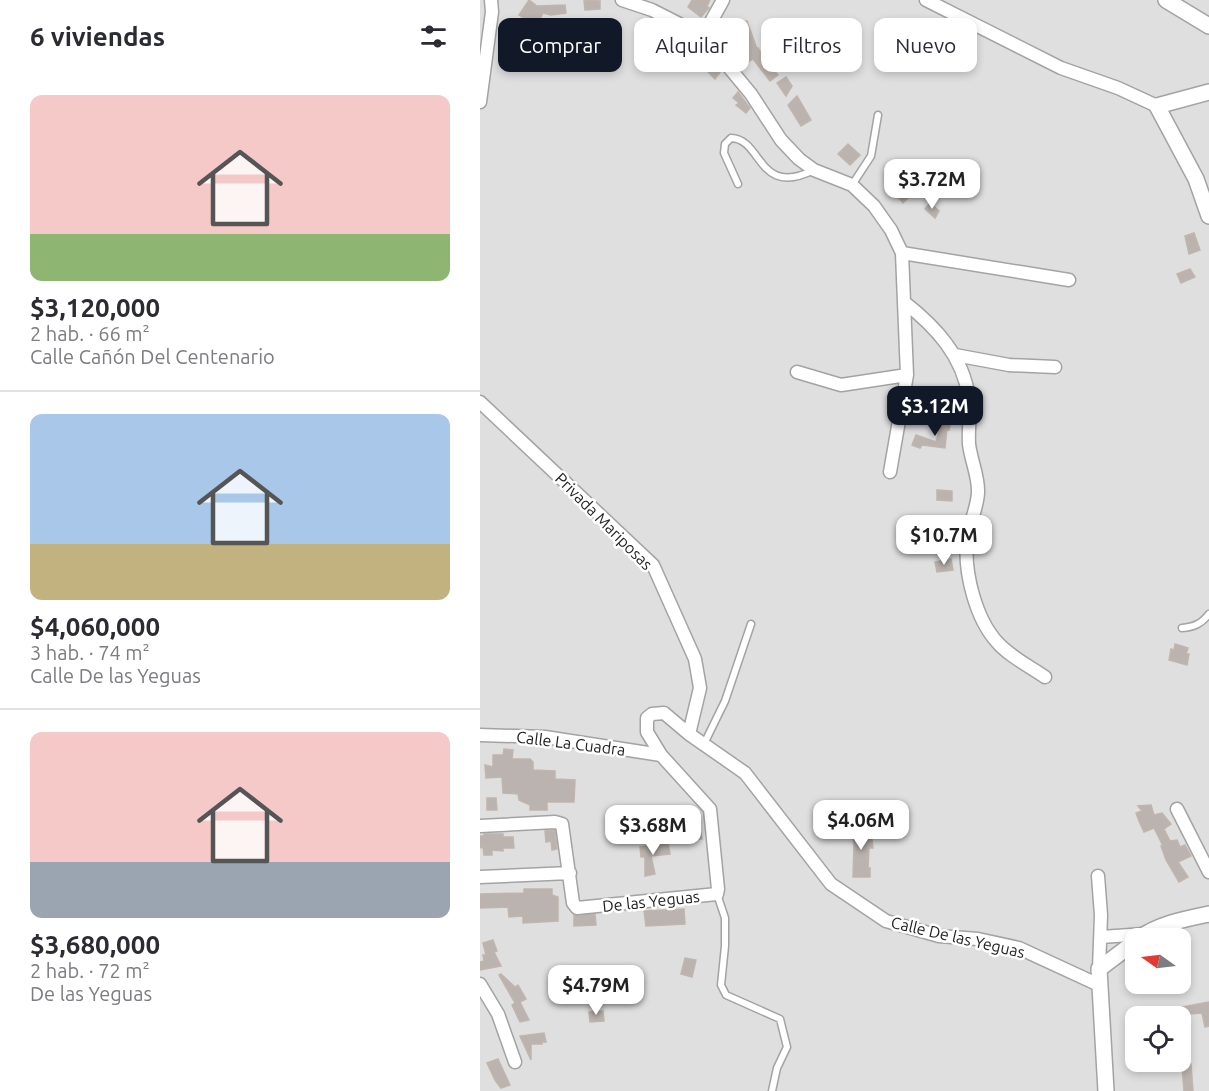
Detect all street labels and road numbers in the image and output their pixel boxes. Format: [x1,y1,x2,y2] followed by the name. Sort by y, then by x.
[552,469,656,573] street label: Privada Mariposas
[515,727,627,759] street label: Calle La Cuadra
[601,887,701,915] street label: De las Yeguas
[889,913,1027,961] street label: Calle De las Yeguas

